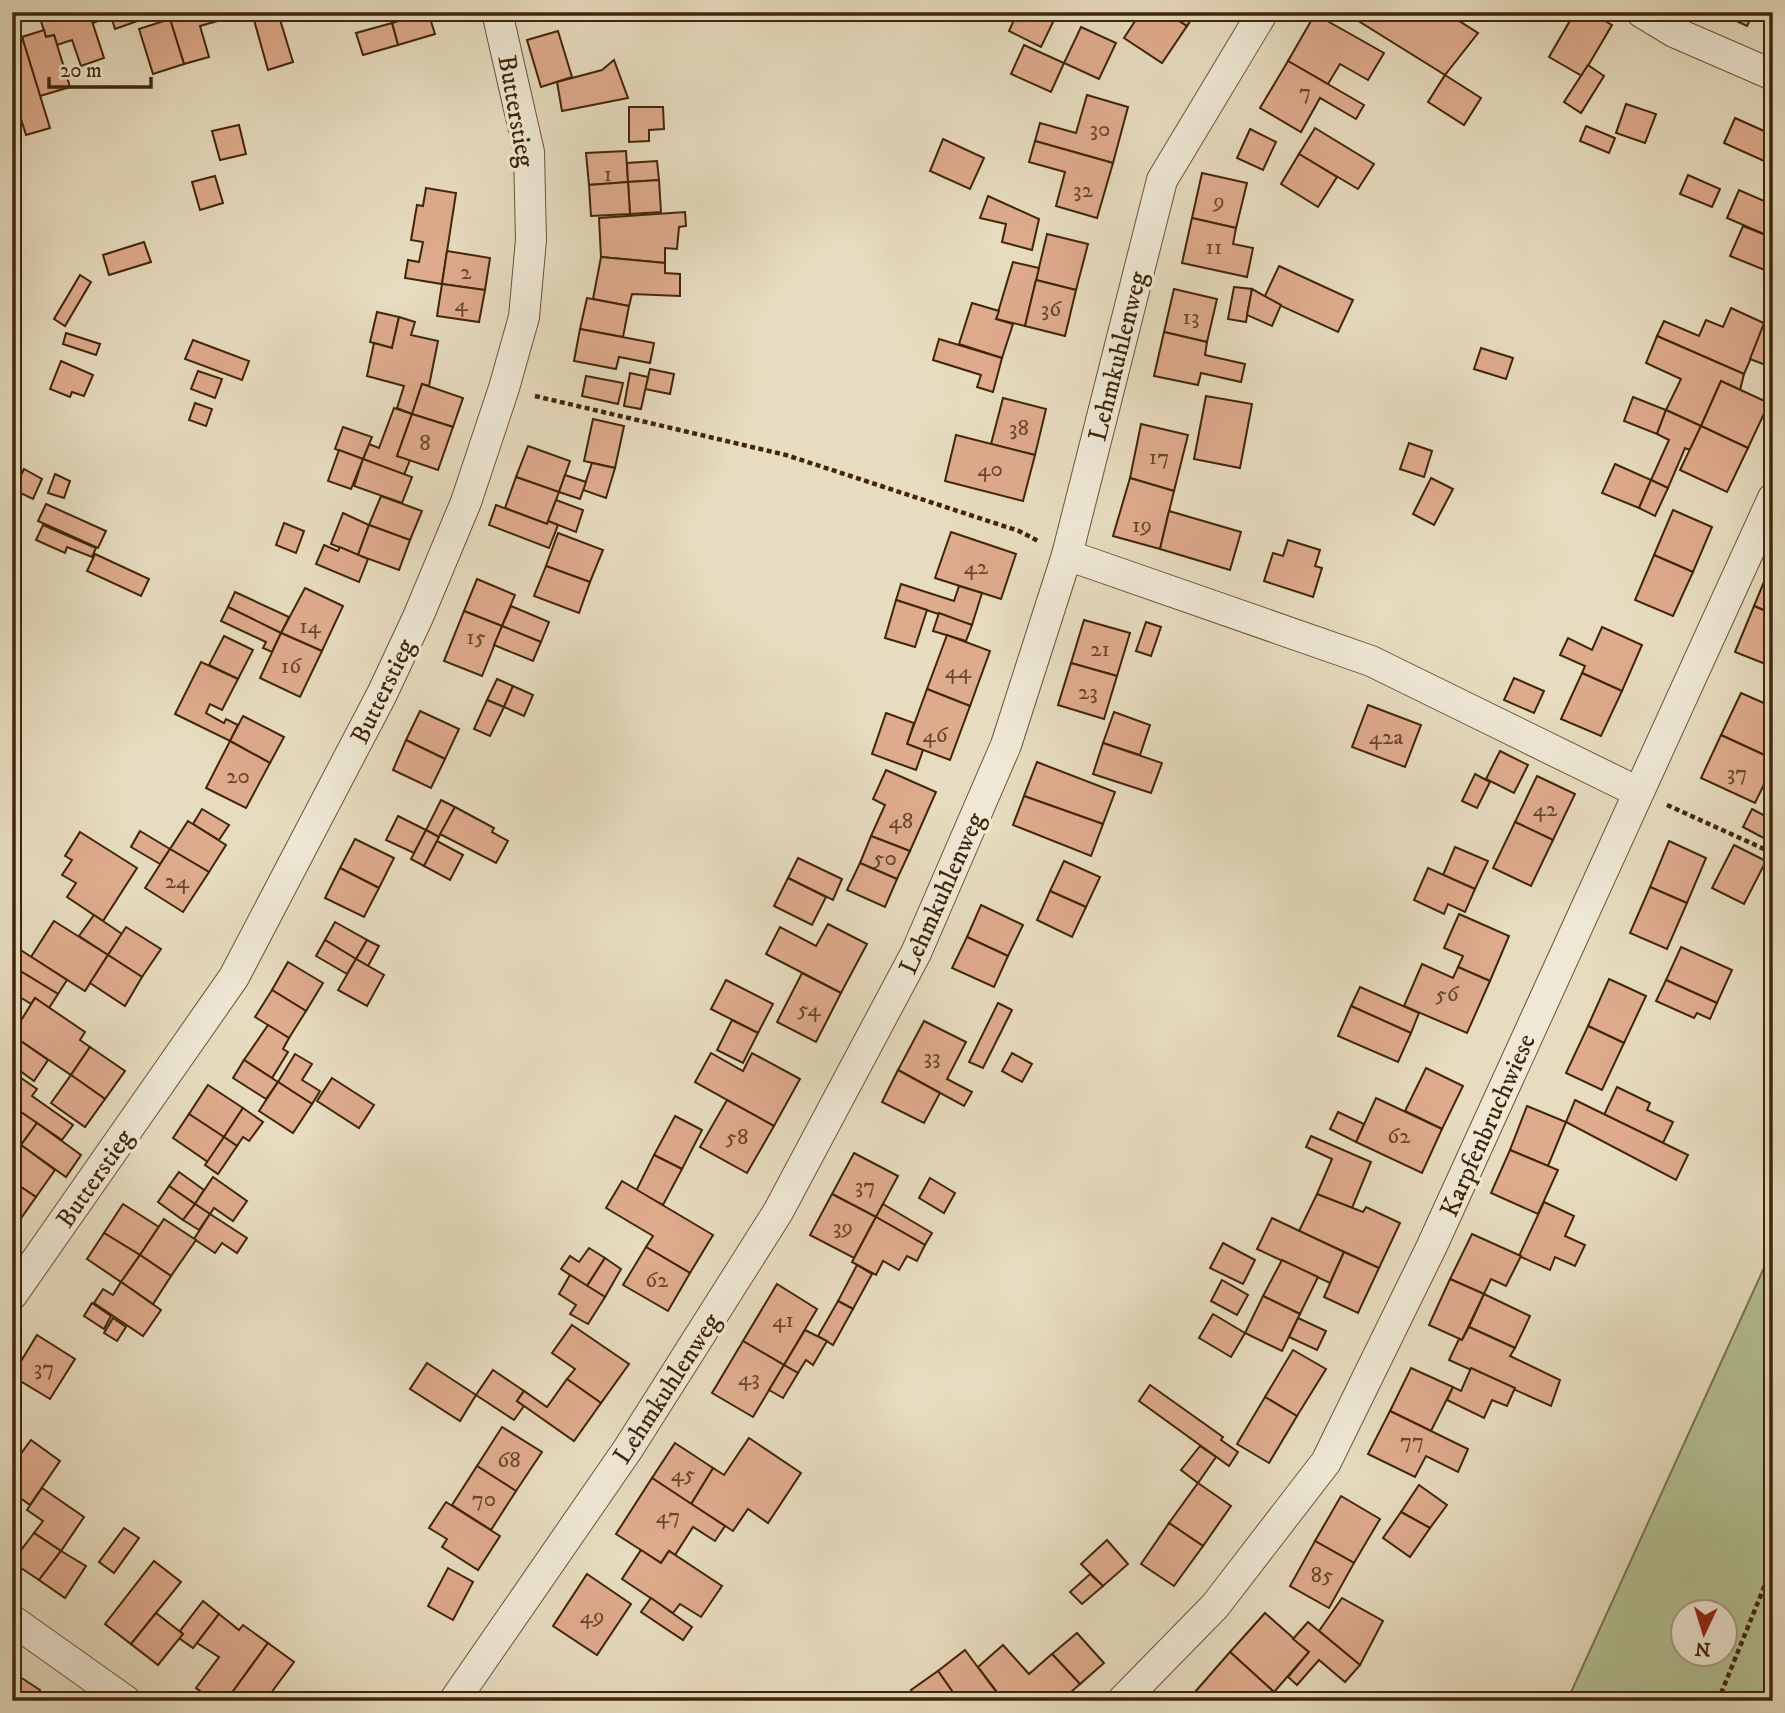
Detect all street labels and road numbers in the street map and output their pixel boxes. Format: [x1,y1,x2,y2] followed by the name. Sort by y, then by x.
[489,53,542,170] street label: Butterstieg
[1081,268,1156,445] street label: Lehmkuhlenweg
[344,633,423,750] street label: Butterstieg
[892,807,993,980] street label: Lehmkuhlenweg
[1433,1029,1544,1222] street label: Karpfenbruchwiese
[49,1123,141,1235] street label: Butterstieg
[606,1307,729,1471] street label: Lehmkuhlenweg

